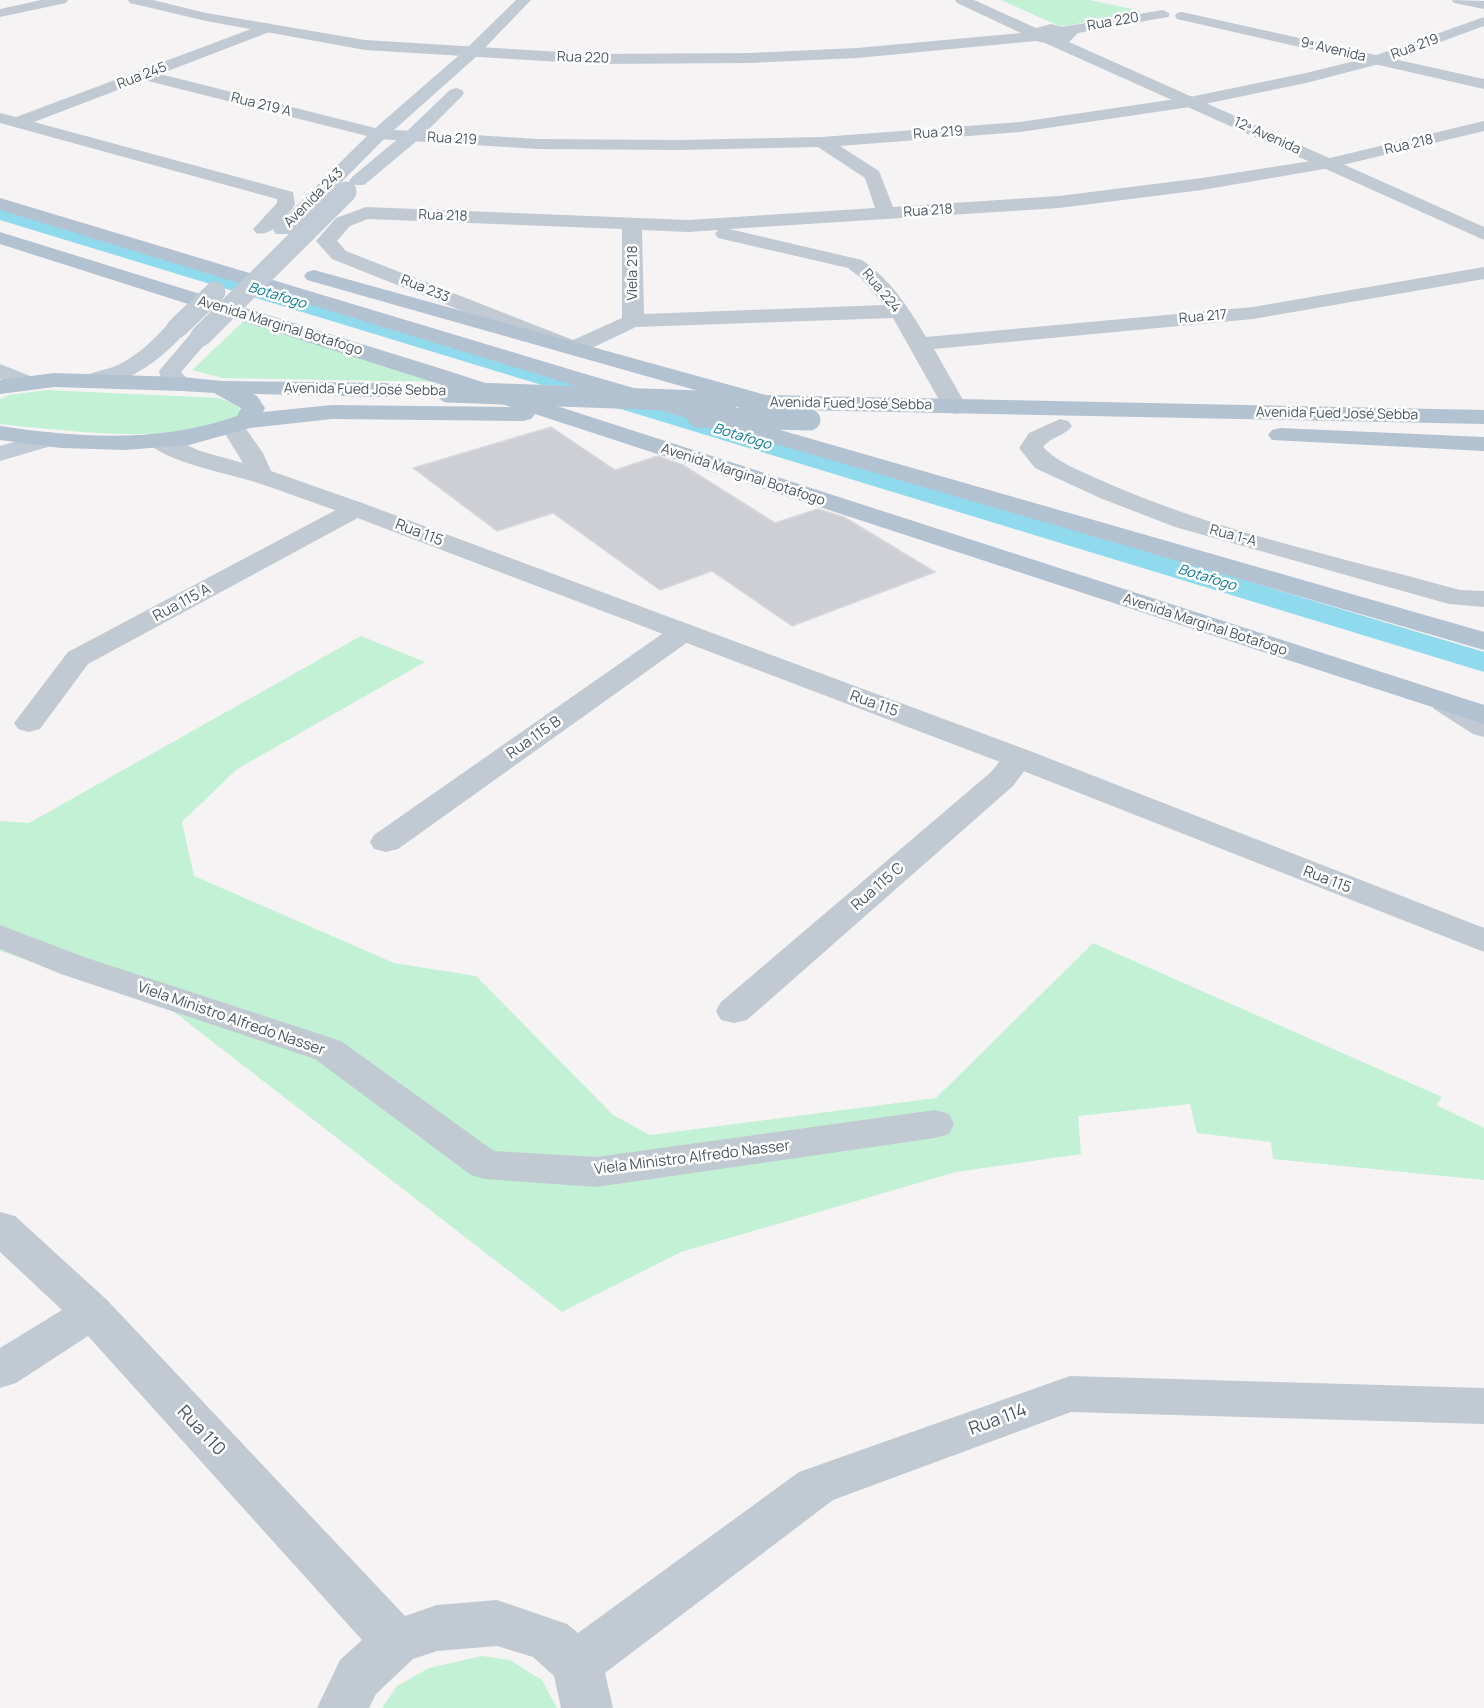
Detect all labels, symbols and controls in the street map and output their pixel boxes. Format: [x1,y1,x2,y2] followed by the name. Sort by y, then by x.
[1086,9,1140,35] street label: Rua 220
[1389,31,1441,63] street label: Rua 219
[1299,34,1367,66] street label: 9ª Avenida
[557,49,609,67] street label: Rua 220
[115,59,169,93] street label: Rua 245
[229,89,293,121] street label: Rua 219 A
[1231,114,1303,158] street label: 12ª Avenida
[913,123,963,143] street label: Rua 219
[427,129,477,149] street label: Rua 219
[1383,131,1435,159] street label: Rua 218
[281,165,347,231] street label: Avenida 243
[903,201,953,221] street label: Rua 218
[418,207,468,225] street label: Rua 218
[625,245,641,301] street label: Viela 218
[858,266,904,316] street label: Rua 224
[398,272,452,306] street label: Rua 233
[246,279,308,313] water label: Botafogo
[196,293,364,359] street label: Avenida Marginal Botafogo
[1178,307,1228,327] street label: Rua 217
[284,380,446,400] street label: Avenida Fued José Sebba
[770,394,932,414] street label: Avenida Fued José Sebba
[1256,404,1418,424] street label: Avenida Fued José Sebba
[711,420,773,454] water label: Botafogo
[659,441,827,509] street label: Avenida Marginal Botafogo
[392,516,446,550] street label: Rua 115
[1208,522,1258,550] street label: Rua 1-A
[1176,561,1238,595] water label: Botafogo
[150,580,214,626] street label: Rua 115 A
[1121,591,1289,659] street label: Avenida Marginal Botafogo
[847,687,901,721] street label: Rua 115
[503,713,565,763] street label: Rua 115 B
[848,859,908,915] street label: Rua 115 C
[1300,863,1354,897] street label: Rua 115
[135,978,327,1060] street label: Viela Ministro Alfredo Nasser
[593,1137,791,1179] street label: Viela Ministro Alfredo Nasser
[966,1400,1030,1440] street label: Rua 114
[172,1401,230,1461] street label: Rua 110

